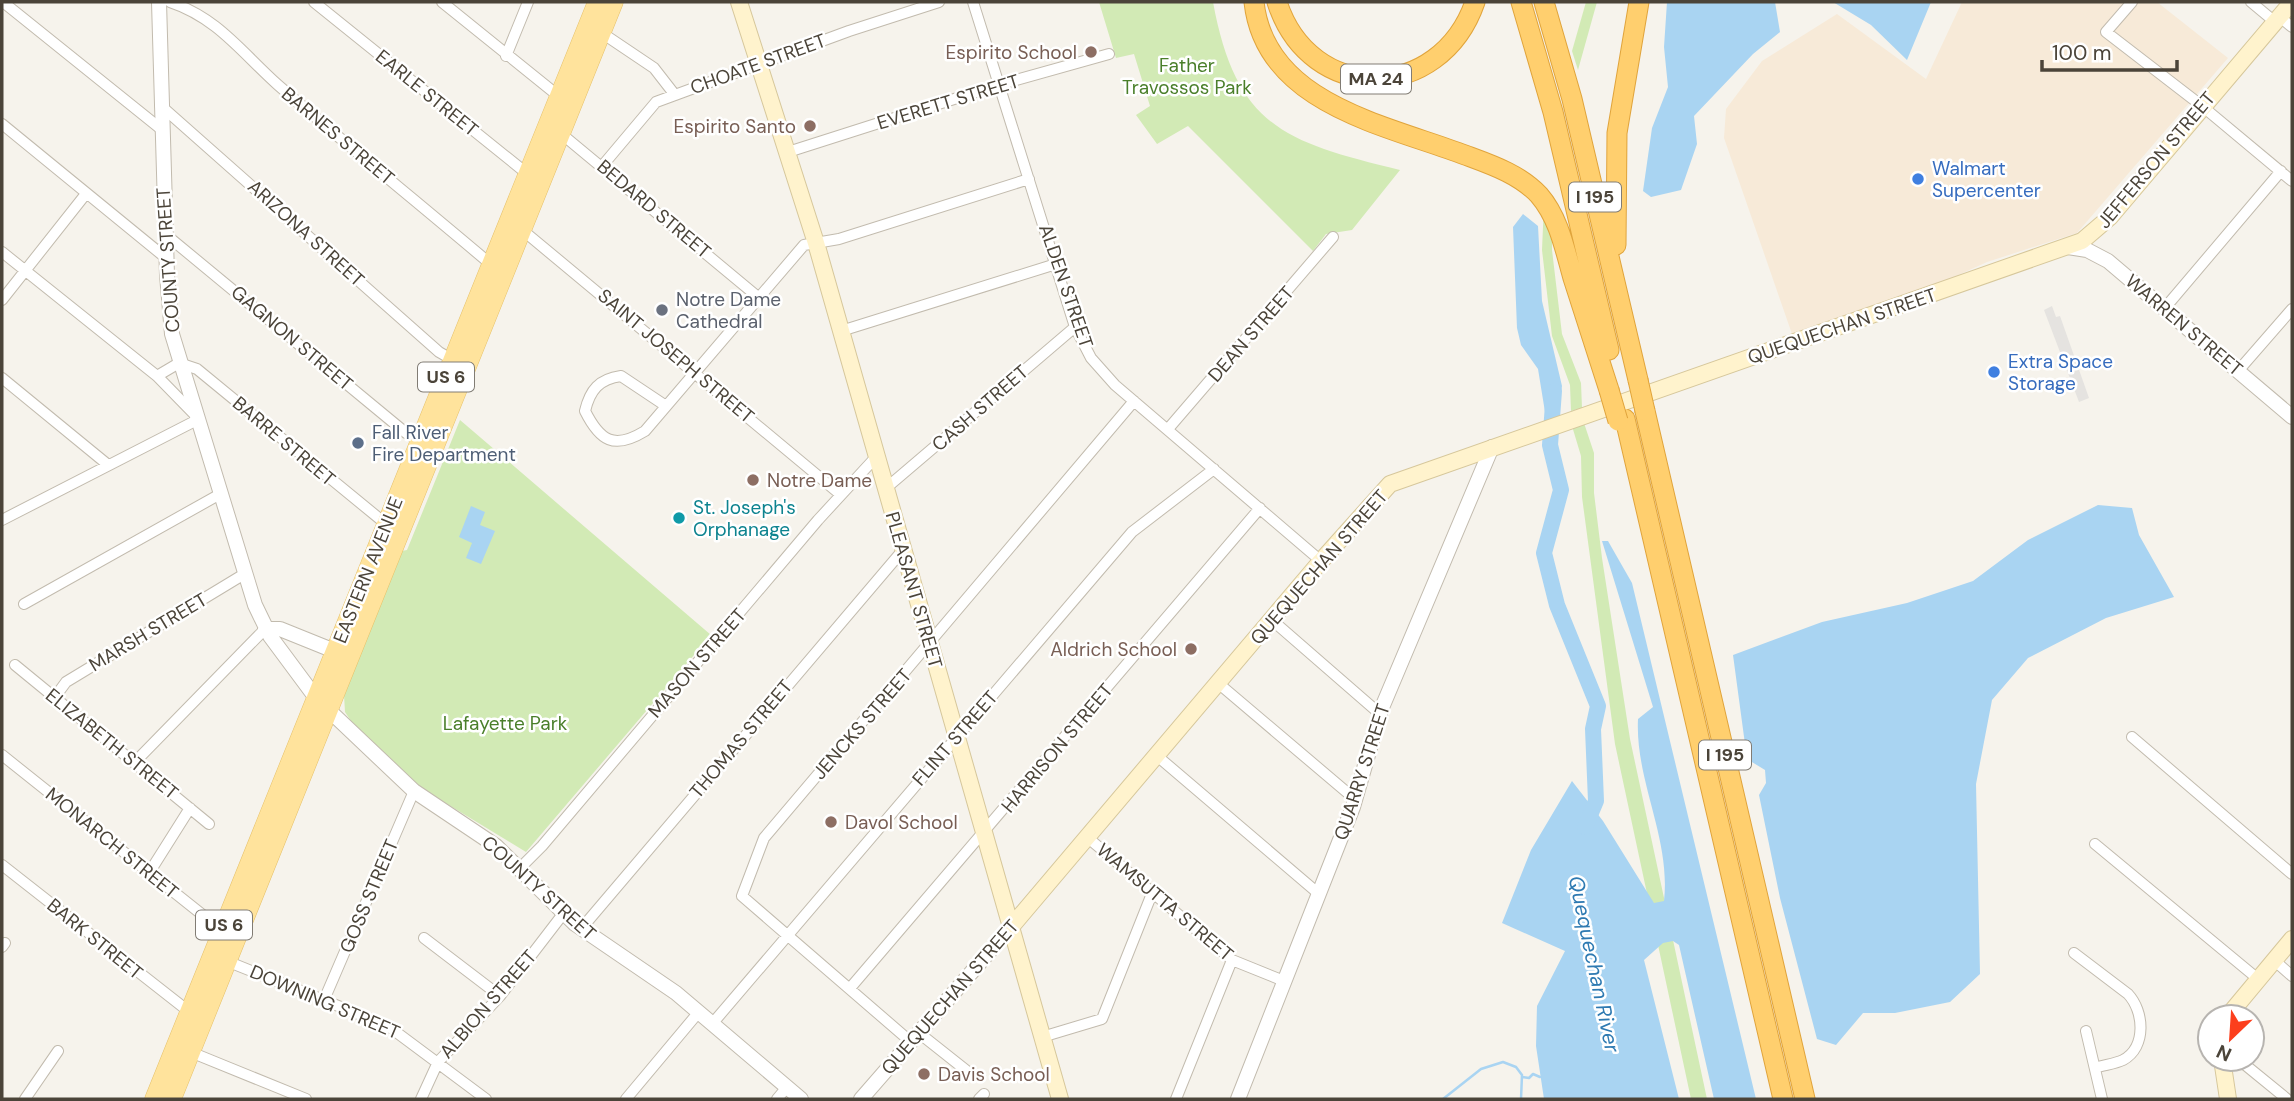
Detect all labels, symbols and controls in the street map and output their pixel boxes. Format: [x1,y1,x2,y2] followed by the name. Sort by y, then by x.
[687,28,830,100] street label: CHOATE STREET
[2042,28,2177,72] scale bar
[2052,39,2112,67] text: 100 m
[946,40,1077,65] place label: Espirito School
[370,44,484,142] street label: EARLE STREET
[1083,44,1099,60] marker: Espirito School
[1122,53,1252,100] park label: Father Travossos Park
[1341,64,1411,94] road number: MA 24
[874,68,1022,135] street label: EVERETT STREET
[276,81,400,191] street label: BARNES STREET
[2091,86,2221,234] street label: JEFFERSON STREET
[673,114,796,139] place label: Espirito Santo
[802,118,818,134] marker: Espirito Santo
[592,154,716,264] street label: BEDARD STREET
[1932,156,2041,203] place label: Walmart Supercenter
[1910,171,1926,187] marker: Walmart Supercenter
[242,174,370,292] street label: ARIZONA STREET
[1569,182,1621,212] road number: I 195
[150,186,186,333] street label: COUNTY STREET
[1033,221,1099,352] street label: ALDEN STREET
[2120,269,2248,382] street label: WARREN STREET
[226,280,358,396] street label: GAGNON STREET
[1202,280,1300,387] street label: DEAN STREET
[1744,282,1940,370] street label: QUEQUECHAN STREET
[593,283,760,429] street label: SAINT JOSEPH STREET
[676,287,781,334] place label: Notre Dame Cathedral
[654,302,670,318] marker: Notre Dame Cathedral
[2008,349,2113,396] place label: Extra Space Storage
[927,359,1034,457] street label: CASH STREET
[418,362,474,391] road number: US 6
[1986,364,2002,380] marker: Extra Space Storage
[227,391,341,492] street label: BARRE STREET
[372,420,516,467] place label: Fall River Fire Department
[350,435,366,451] marker: Fall River Fire Department
[767,468,872,493] place label: Notre Dame
[745,472,761,488] marker: Notre Dame
[1245,484,1394,650] street label: QUEQUECHAN STREET
[327,493,409,647] street label: EASTERN AVENUE
[693,495,796,542] place label: St. Joseph's Orphanage
[880,509,948,671] street label: PLEASANT STREET
[671,510,687,526] marker: St. Joseph's Orphanage
[84,587,212,677] street label: MARSH STREET
[643,603,752,723] street label: MASON STREET
[1050,637,1177,662] place label: Aldrich School
[1183,641,1199,657] marker: Aldrich School
[807,663,917,785] street label: JENCKS STREET
[684,674,798,804] street label: THOMAS STREET
[996,678,1119,818] street label: HARRISON STREET
[41,683,184,805] street label: ELIZABETH STREET
[907,685,1003,791] street label: FLINT STREET
[1328,700,1396,843] street label: QUARRY STREET
[443,711,568,736] park label: Lafayette Park
[1699,740,1751,770] road number: I 195
[40,782,184,905] street label: MONARCH STREET
[845,810,958,835] place label: Davol School
[823,814,839,830] marker: Davol School
[477,830,602,946] street label: COUNTY STREET
[334,835,404,957] street label: GOSS STREET
[1091,837,1239,967] street label: WAMSUTTA STREET
[1562,873,1627,1056] water label: Quequechan River
[42,893,148,985] street label: BARK STREET
[196,910,252,940] road number: US 6
[876,914,1025,1080] street label: QUEQUECHAN STREET
[434,944,542,1064] street label: ALBION STREET
[246,959,404,1045] street label: DOWNING STREET
[2196,1003,2266,1073] north arrow
[2212,1039,2236,1067] text: N
[938,1062,1050,1087] place label: Davis School
[916,1066,932,1082] marker: Davis School

